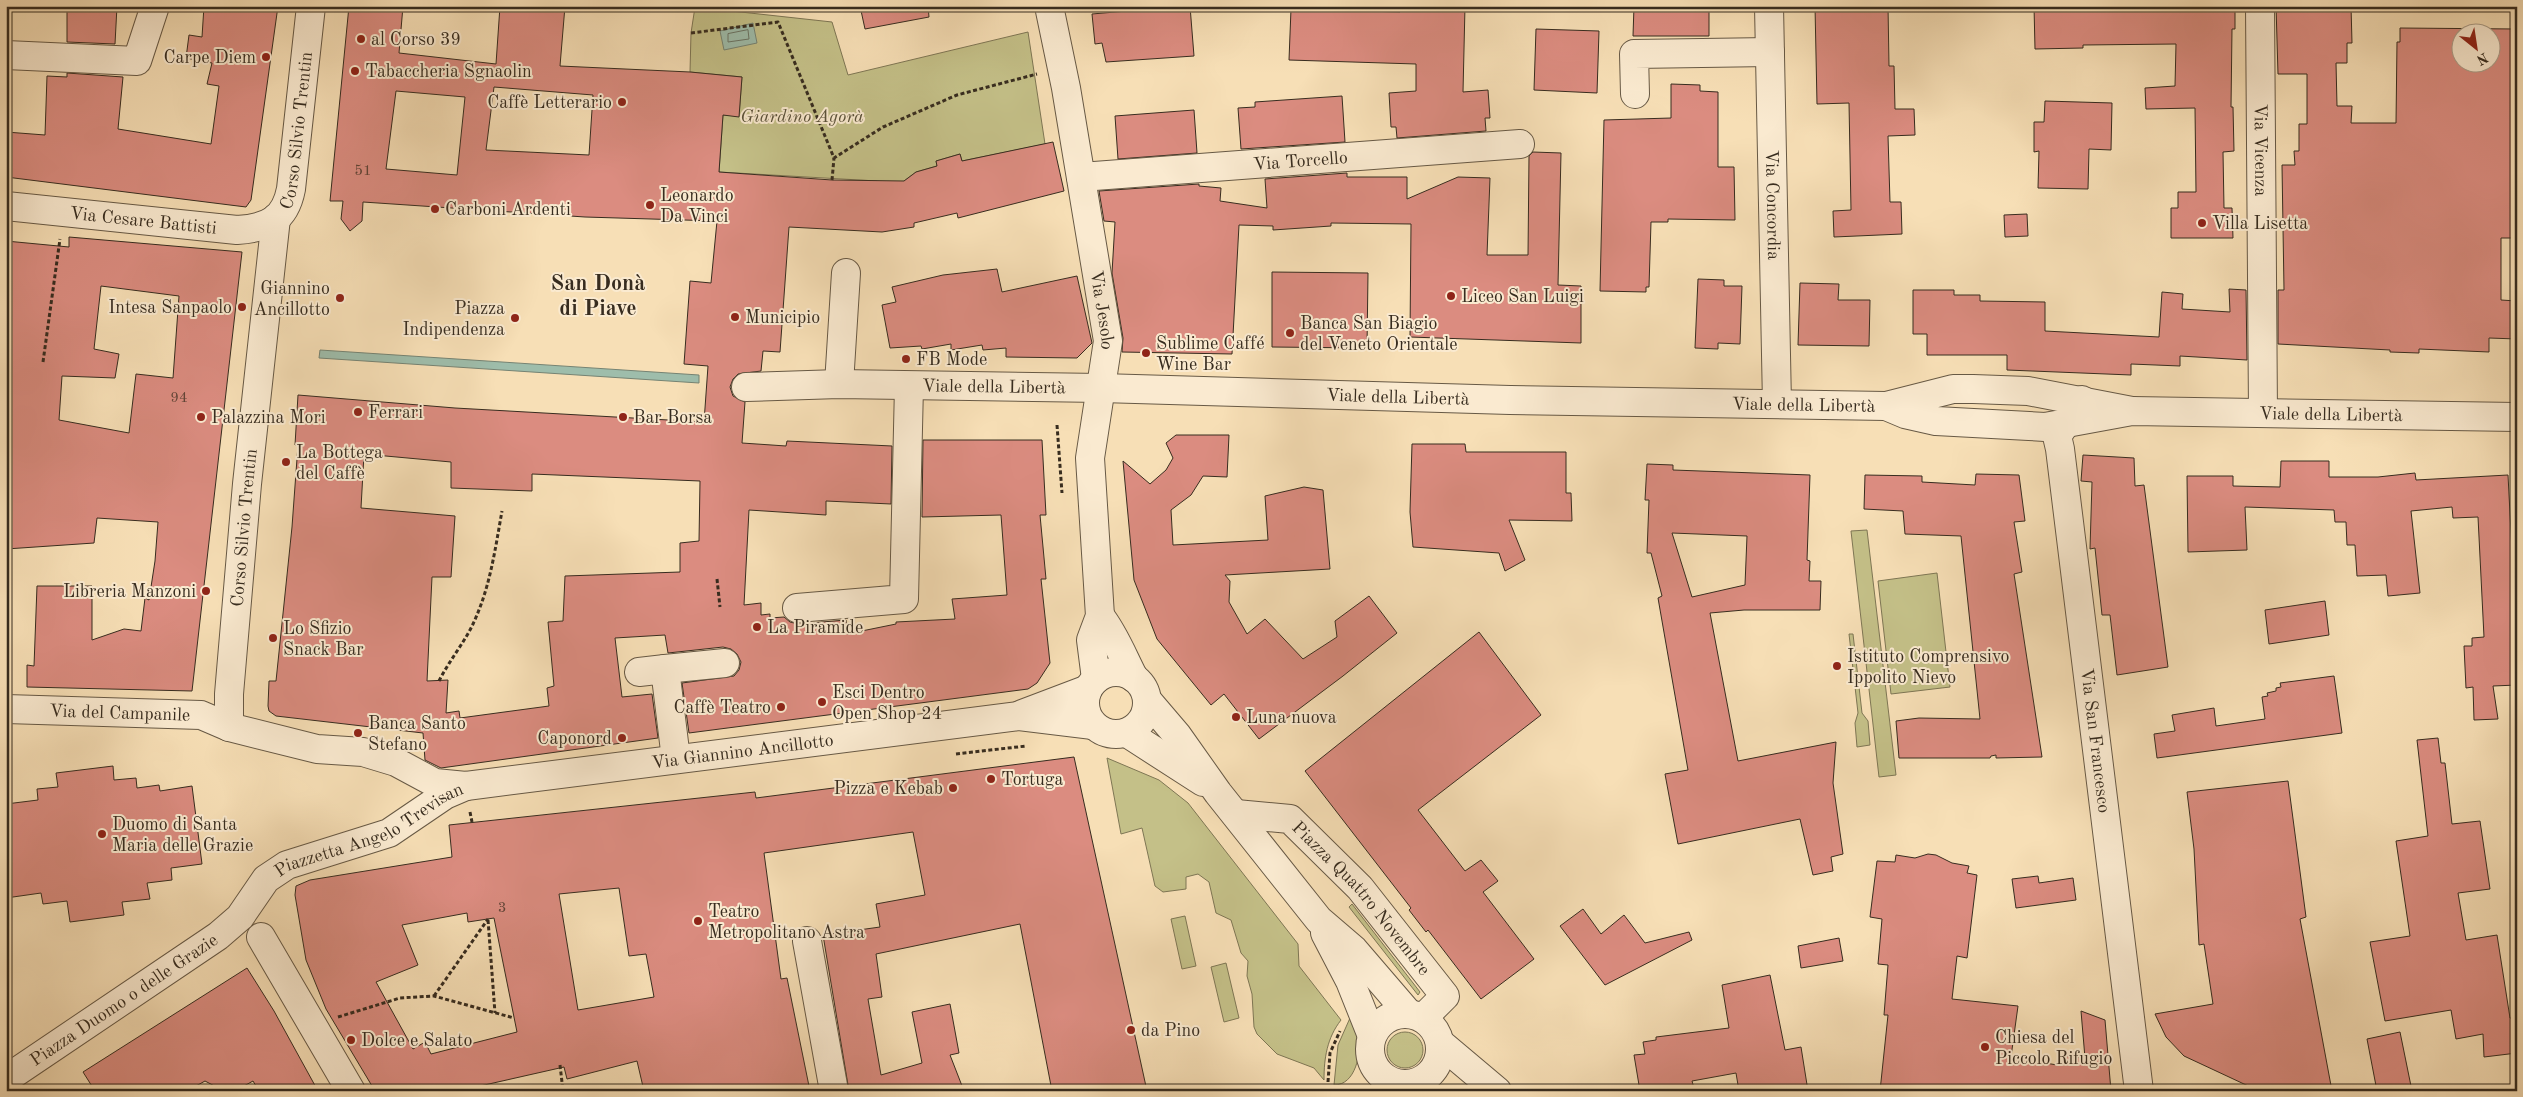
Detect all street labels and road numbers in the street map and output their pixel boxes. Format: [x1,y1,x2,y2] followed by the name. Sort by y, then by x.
[277,51,316,212] street label: Corso Silvio Trentin
[2251,104,2269,196] street label: Via Vicenza
[1253,149,1348,174] street label: Via Torcello
[1762,150,1782,260] street label: Via Concordia
[69,205,218,238] street label: Via Cesare Battisti
[1086,269,1116,351] street label: Via Jesolo
[922,377,1066,397] street label: Viale della Libertà
[1326,387,1470,409] street label: Viale della Libertà
[1732,396,1876,416] street label: Viale della Libertà
[2259,405,2403,425] street label: Viale della Libertà
[229,447,261,608] street label: Corso Silvio Trentin
[2077,667,2113,814] street label: Via San Francesco
[49,702,191,725] street label: Via del Campanile
[651,732,835,772] street label: Via Giannino Ancillotto
[271,780,466,881] street label: Piazzetta Angelo Trevisan
[1288,818,1433,979] street label: Piazza Quattro Novembre
[27,931,221,1070] street label: Piazza Duomo o delle Grazie

